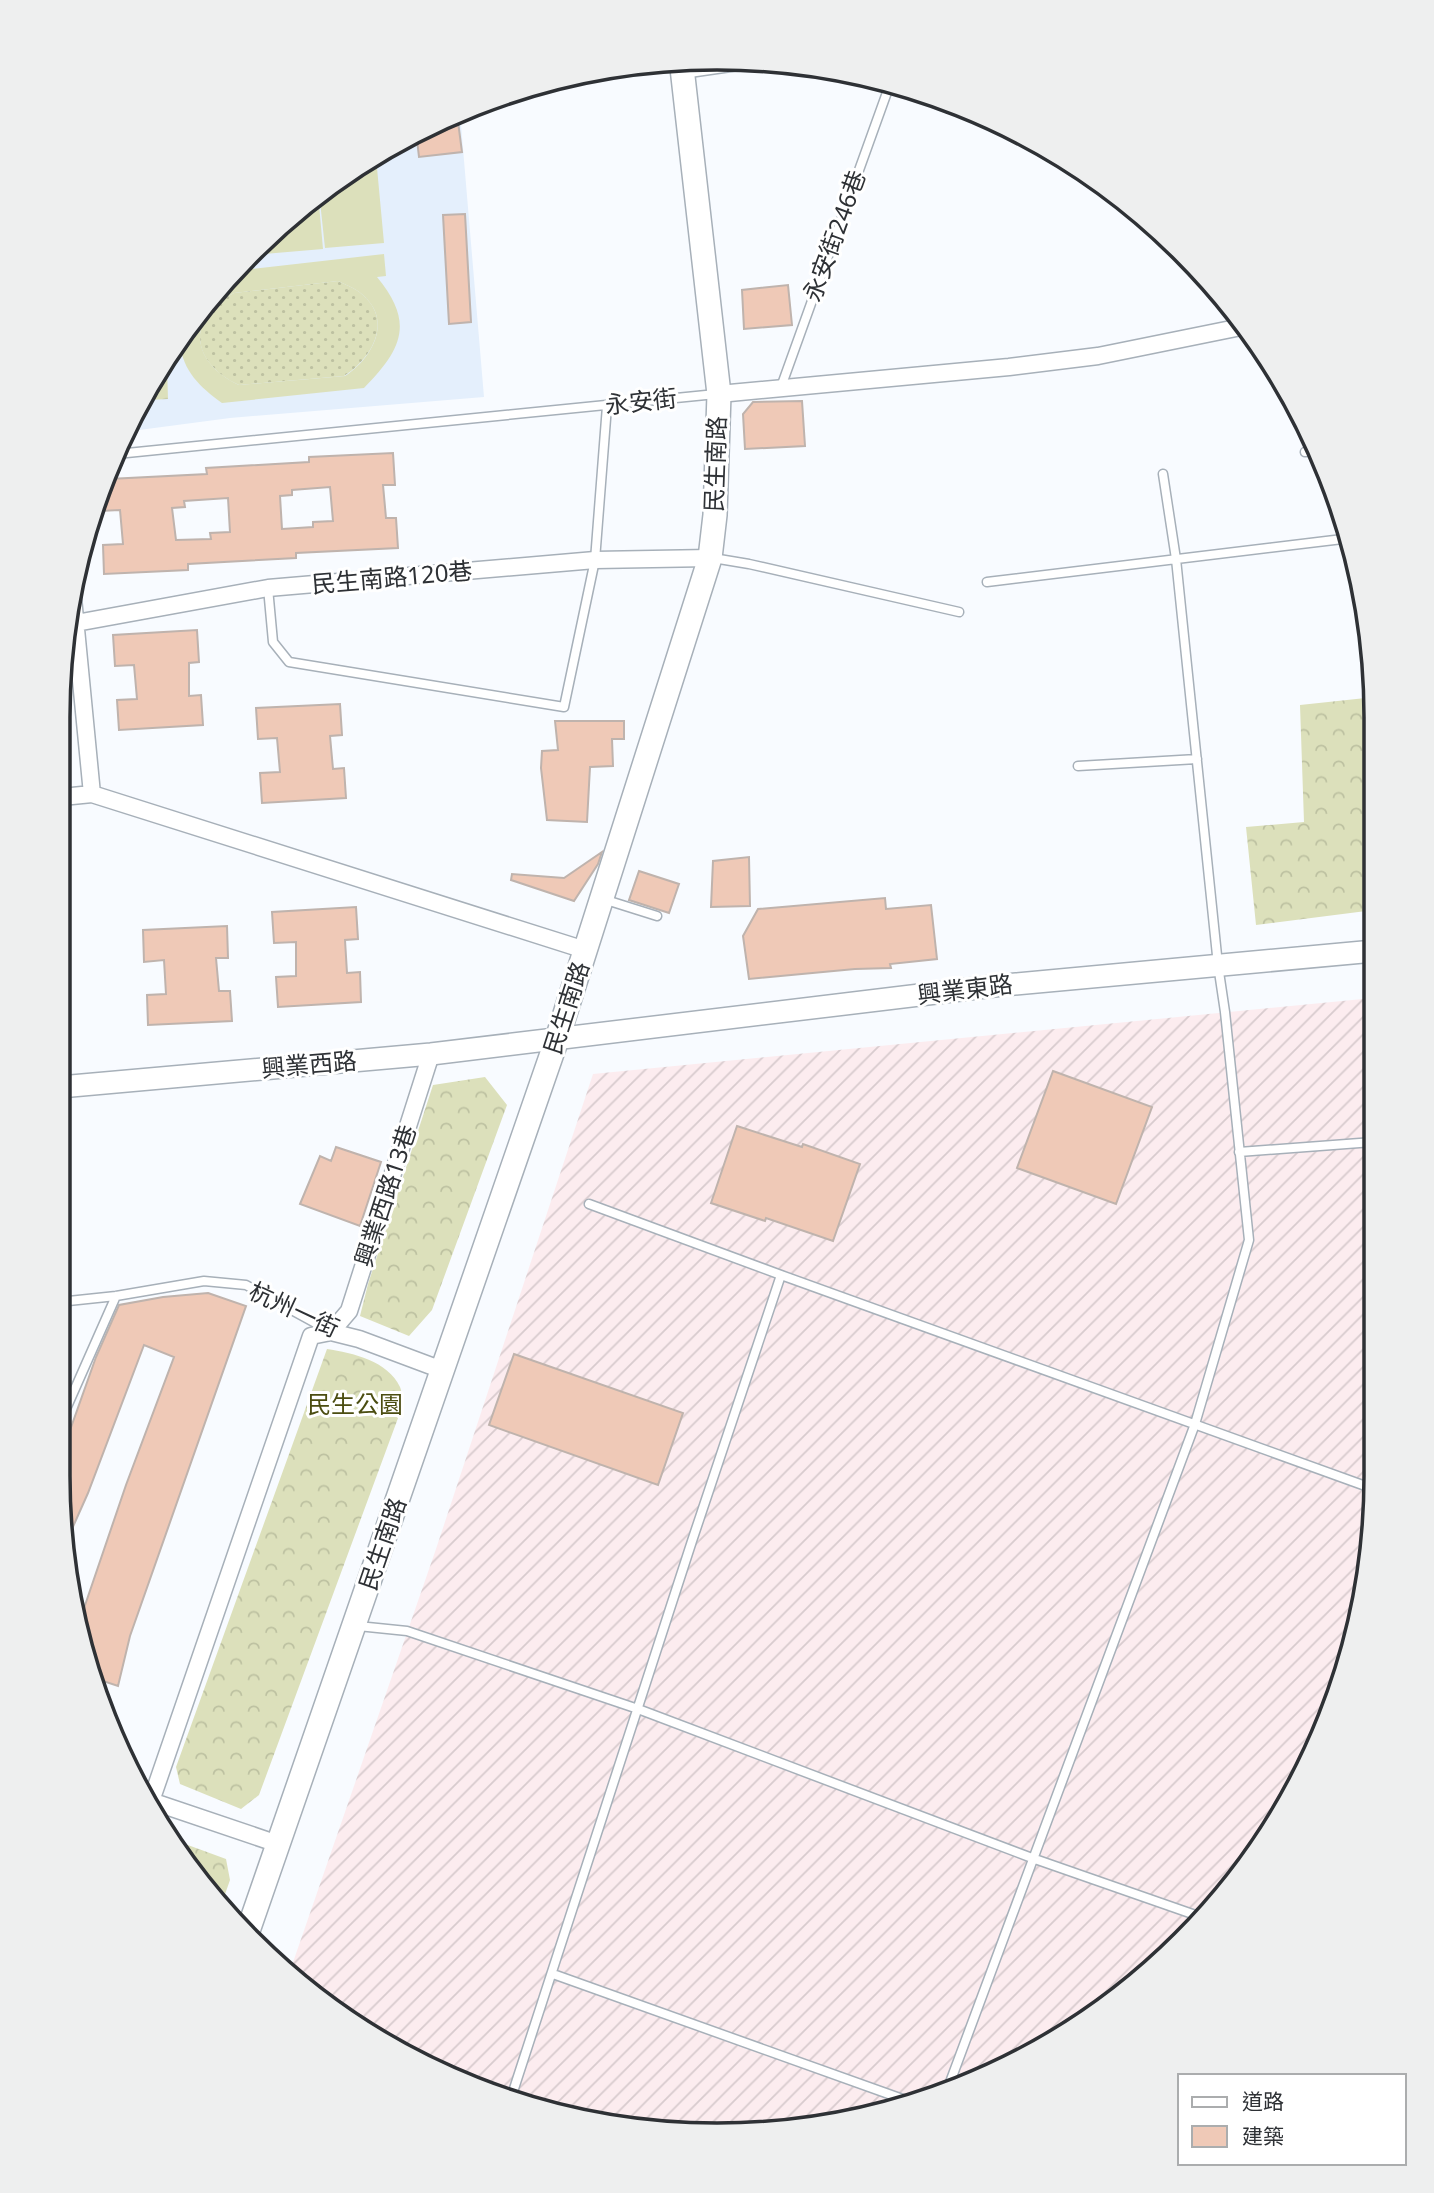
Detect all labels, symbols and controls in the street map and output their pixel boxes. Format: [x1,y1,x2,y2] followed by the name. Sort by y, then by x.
[795,165,873,306] street label: 永安街246巷
[603,380,678,421] street label: 永安街
[696,415,733,512] street label: 民生南路
[310,553,474,600] street label: 民生南路120巷
[535,957,596,1058] street label: 民生南路
[915,966,1014,1011] street label: 興業東路
[260,1043,358,1084] street label: 興業西路
[346,1120,423,1271] street label: 興業西路13巷
[244,1273,345,1344] street label: 杭州一街
[307,1387,403,1420] park label: 民生公園
[350,1493,413,1594] street label: 民生南路
[1178,2074,1406,2165] legend
[1242,2087,1284,2115] text: 道路
[1242,2122,1284,2150] text: 建築

